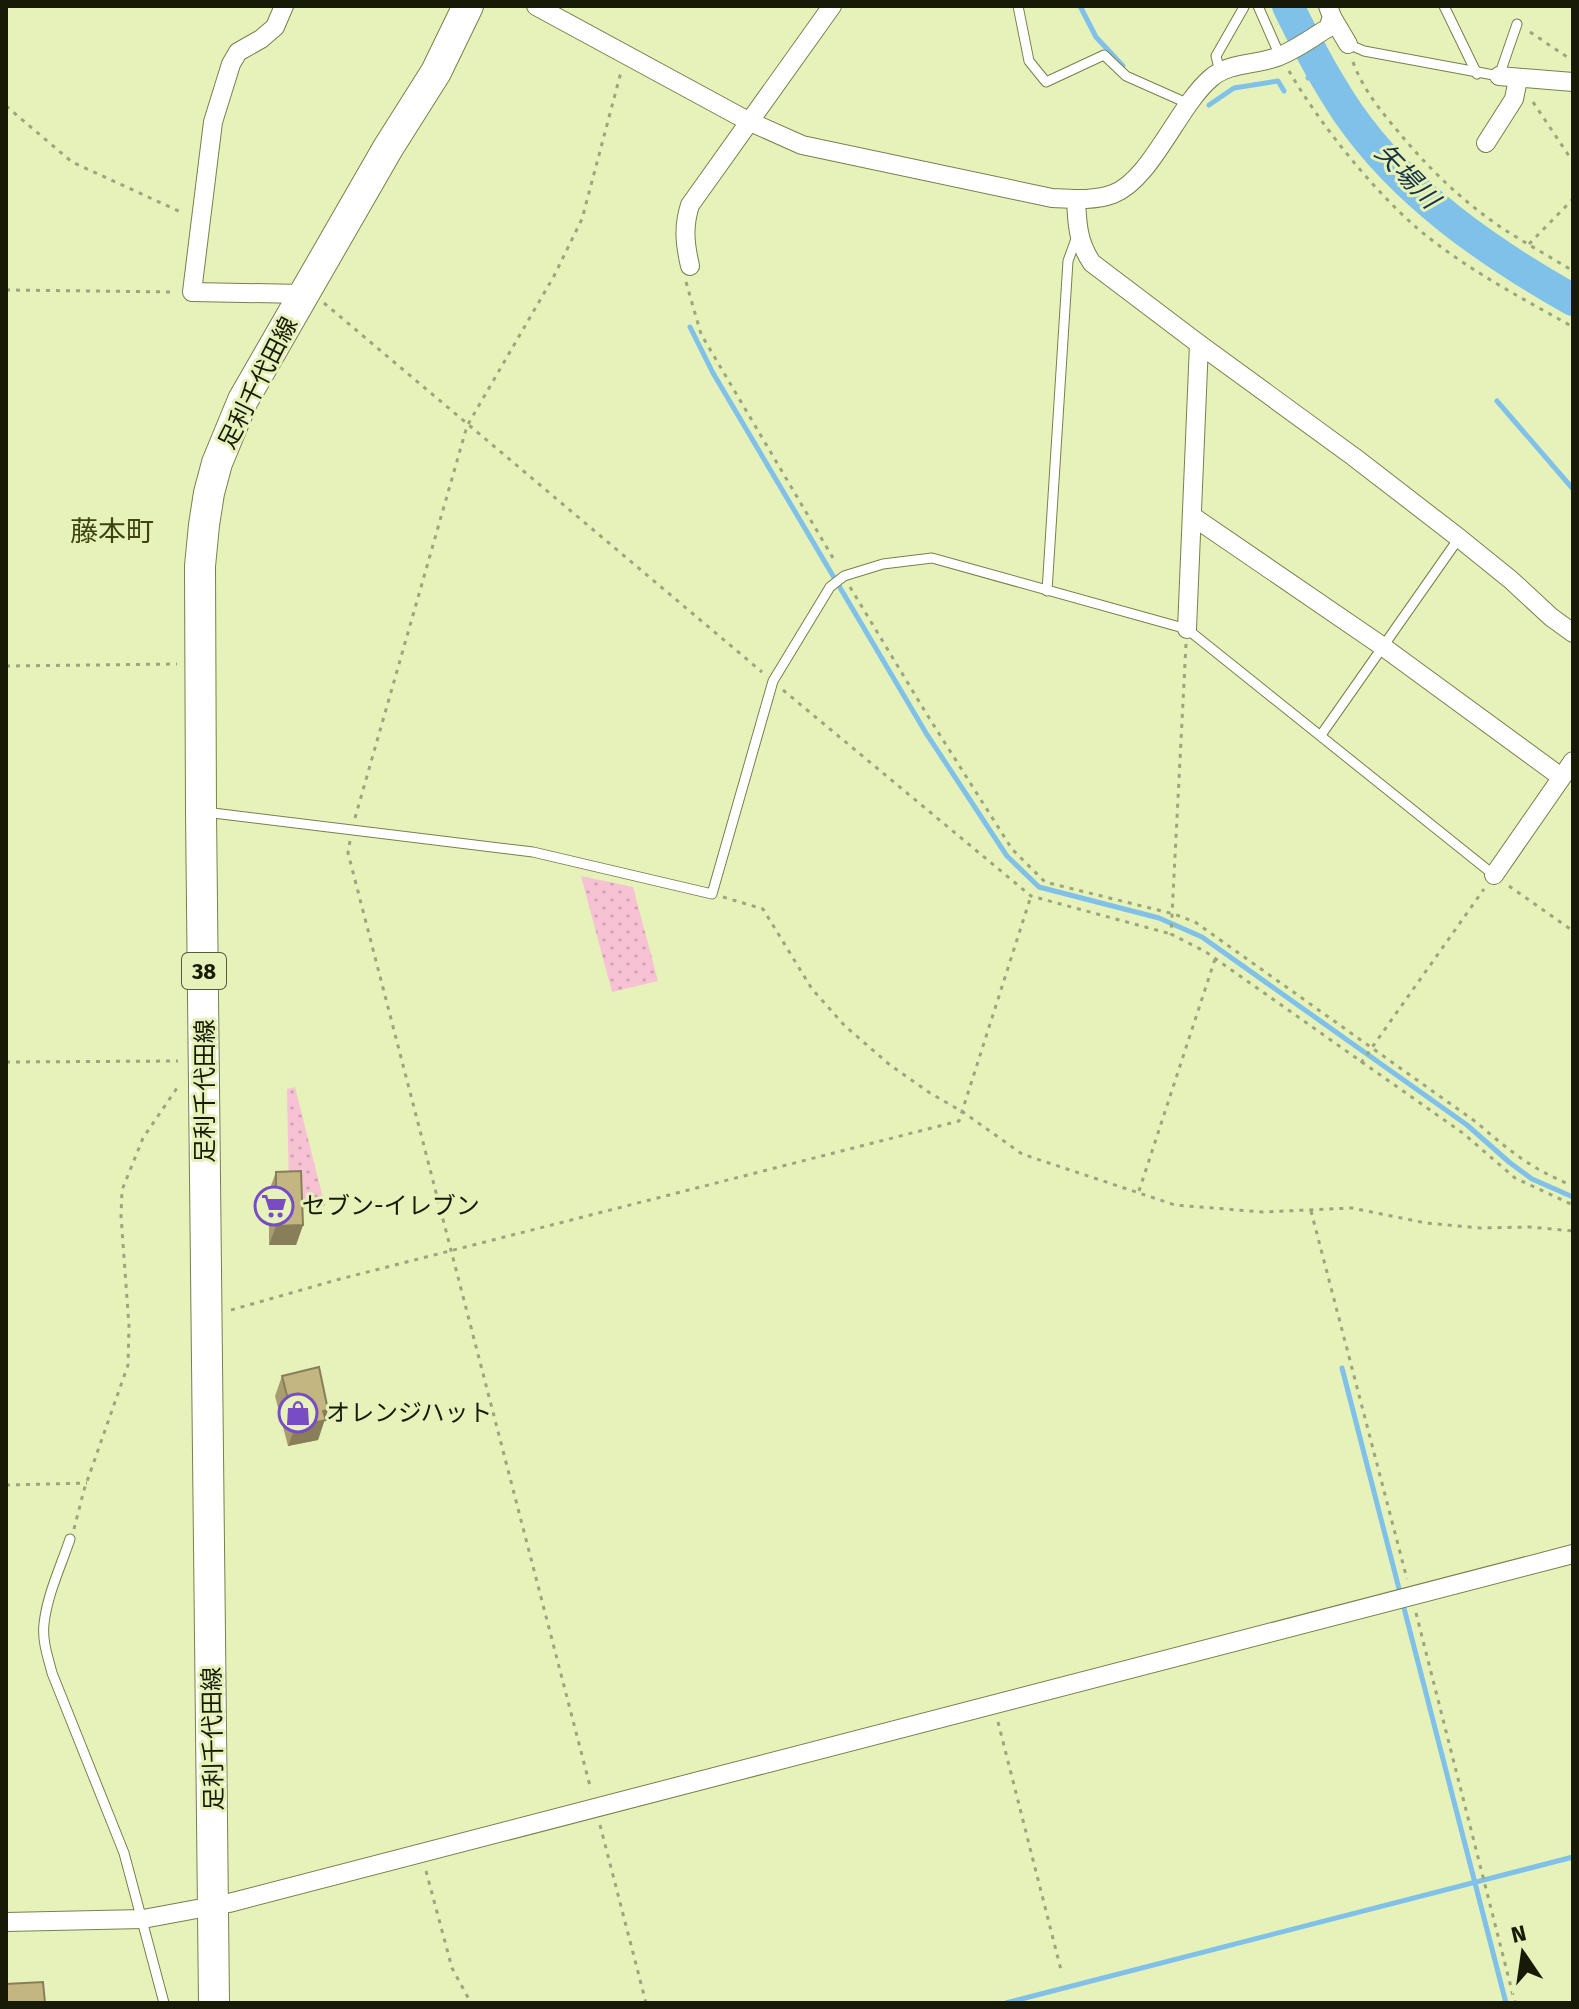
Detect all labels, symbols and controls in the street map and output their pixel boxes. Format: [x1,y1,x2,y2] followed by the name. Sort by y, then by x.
[1369,137,1447,217] water label: 矢場川
[213,312,303,454] street label: 足利千代田線
[70,515,154,548] district label: 藤本町
[182,953,226,989] road number: 38
[191,1019,219,1163] street label: 足利千代田線
[253,1185,295,1227] supermarket icon: セブン-イレブン
[302,1192,480,1220] place label: セブン-イレブン
[277,1392,319,1434] shop icon: オレンジハット
[326,1399,493,1427] place label: オレンジハット
[198,1667,228,1811] street label: 足利千代田線
[1483,1913,1563,1993] north arrow
[1508,1919,1529,1949] text: N

